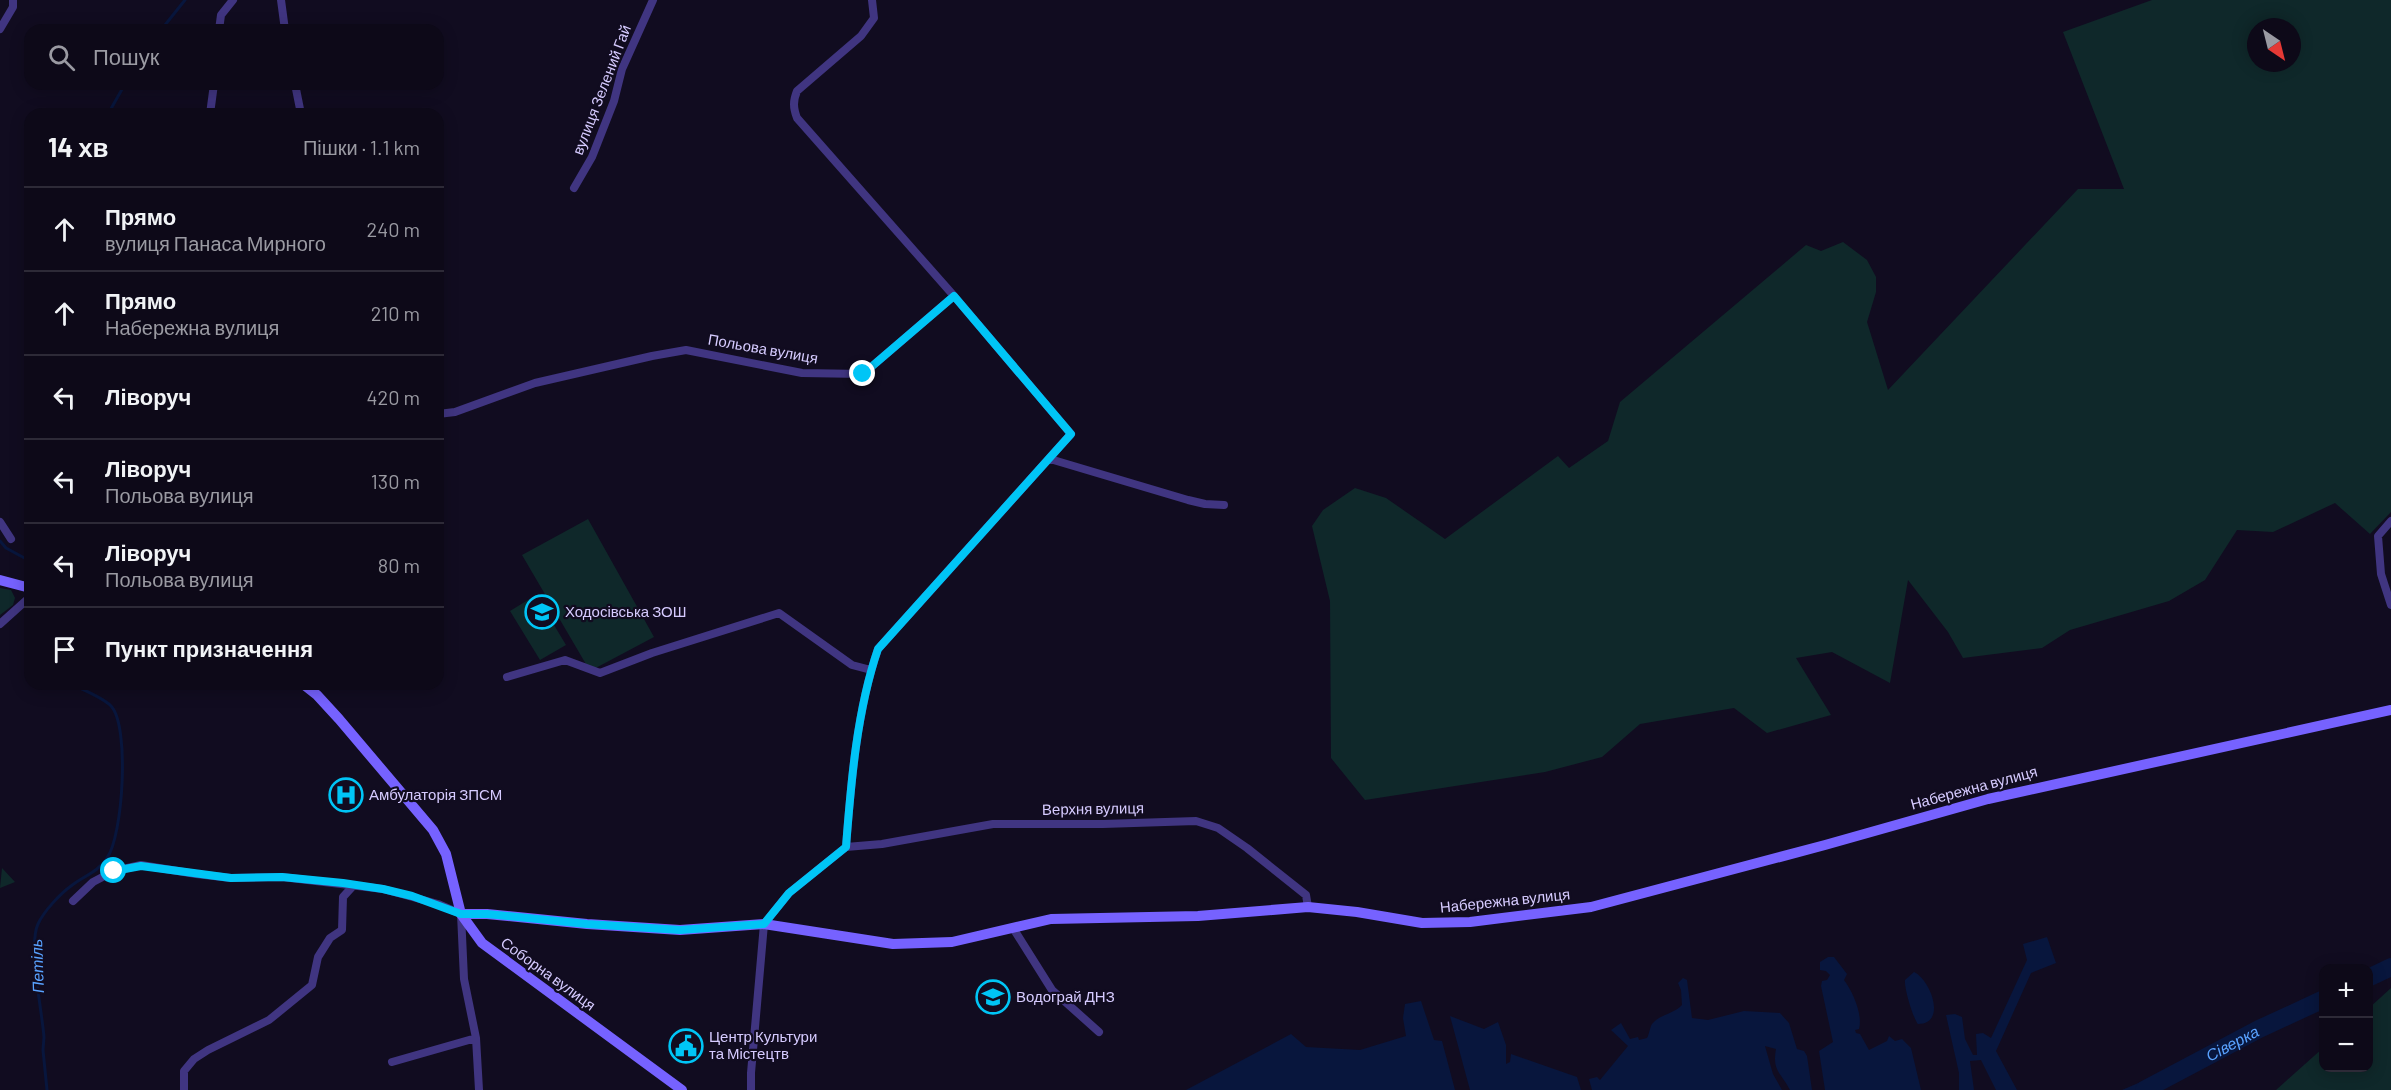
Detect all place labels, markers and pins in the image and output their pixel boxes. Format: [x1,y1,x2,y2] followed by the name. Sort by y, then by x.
[524,594,560,630] school or university icon: Ходосівська ЗОШ
[565,602,686,620] place label: Ходосівська ЗОШ
[328,777,364,813] hospital icon: Амбулаторія ЗПСМ
[369,785,502,803] place label: Амбулаторія ЗПСМ
[975,979,1011,1015] school or university icon: Водограй ДНЗ
[1016,987,1115,1005] place label: Водограй ДНЗ
[709,1027,817,1062] place label: Центр Культури та Містецтв
[668,1028,704,1064] public building icon: Центр Культури та Містецтв

